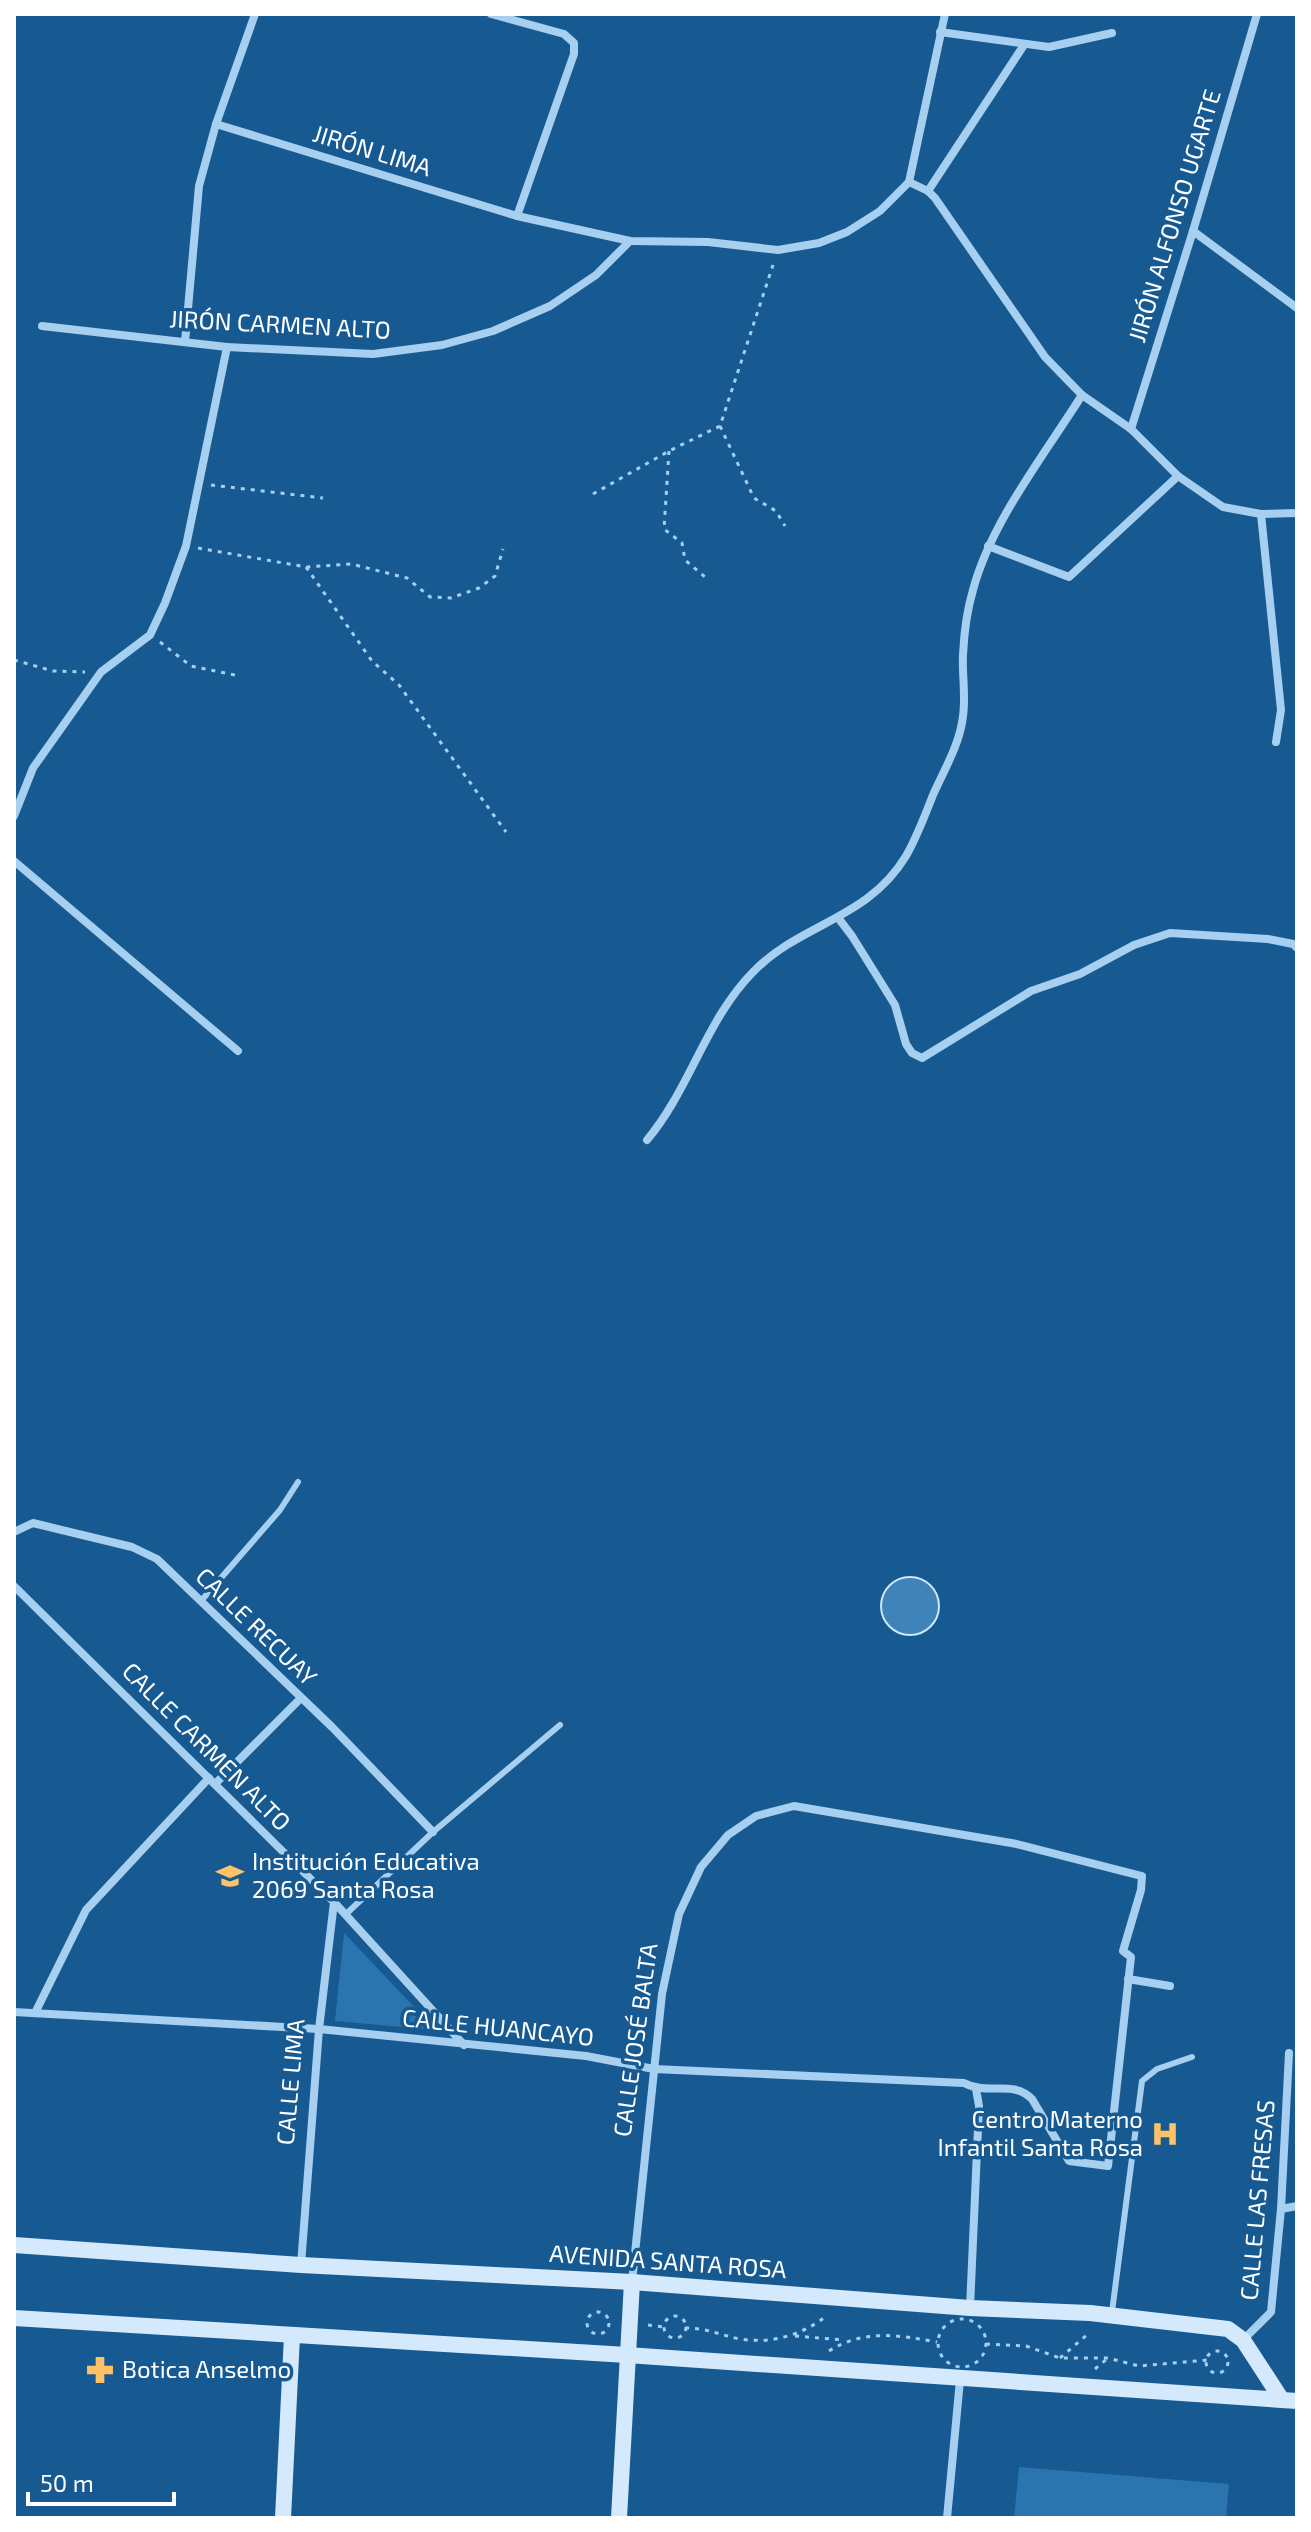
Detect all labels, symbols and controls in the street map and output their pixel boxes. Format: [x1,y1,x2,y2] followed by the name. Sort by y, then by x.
[1121,86,1226,345] street label: JIRÓN ALFONSO UGARTE
[310,118,435,181] street label: JIRÓN LIMA
[169,303,392,344] street label: JIRÓN CARMEN ALTO
[190,1561,324,1691] street label: CALLE RECUAY
[117,1656,297,1836] street label: CALLE CARMEN ALTO
[252,1846,480,1903] place label: Institución Educativa 2069 Santa Rosa
[215,1861,245,1891] school or university icon: Institución Educativa 2069 Santa Rosa
[607,1941,662,2138] street label: CALLE JOSÉ BALTA
[401,2002,595,2051] street label: CALLE HUANCAYO
[270,2017,309,2146] street label: CALLE LIMA
[1233,2098,1280,2301] street label: CALLE LAS FRESAS
[938,2104,1143,2161] place label: Centro Materno Infantil Santa Rosa
[1150,2119,1180,2149] hospital icon: Centro Materno Infantil Santa Rosa
[549,2238,788,2283] street label: AVENIDA SANTA ROSA
[122,2354,291,2383] place label: Botica Anselmo
[85,2355,115,2385] pharmacy icon: Botica Anselmo
[28,2456,174,2506] scale bar
[40,2468,94,2497] text: 50 m

